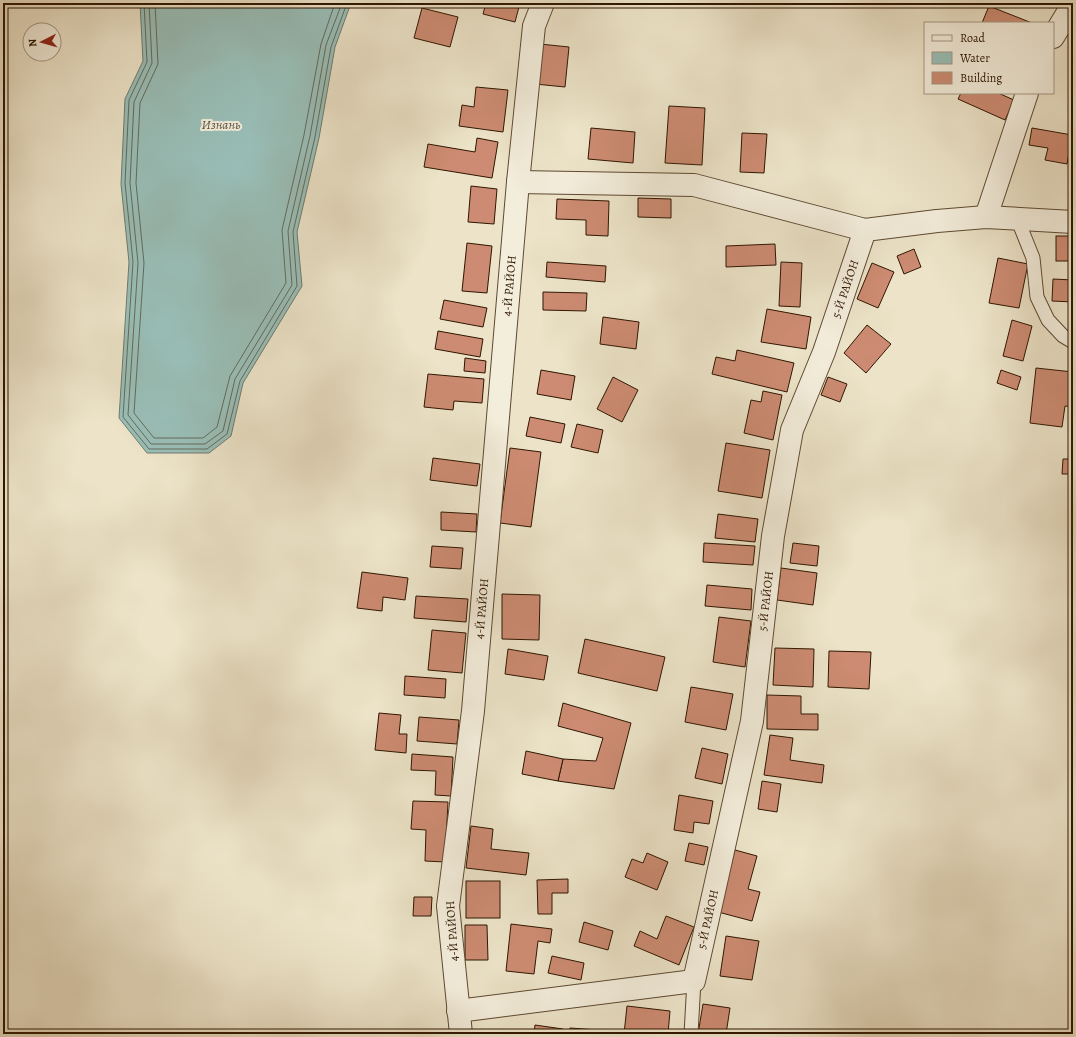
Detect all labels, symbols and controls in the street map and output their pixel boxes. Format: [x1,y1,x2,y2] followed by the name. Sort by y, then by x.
[22,22,62,62] north arrow
[924,22,1054,94] legend
[960,30,986,46] text: Road
[25,38,40,48] text: N
[959,50,990,66] text: Water
[960,70,1002,86] text: Building
[202,116,241,133] water label: Изнань
[499,255,520,317] street label: 4-Й РАЙОН
[828,258,862,320] street label: 5-Й РАЙОН
[754,570,777,632] street label: 5-Й РАЙОН
[471,578,492,640] street label: 4-Й РАЙОН
[693,888,722,951] street label: 5-Й РАЙОН
[442,900,462,962] street label: 4-Й РАЙОН

